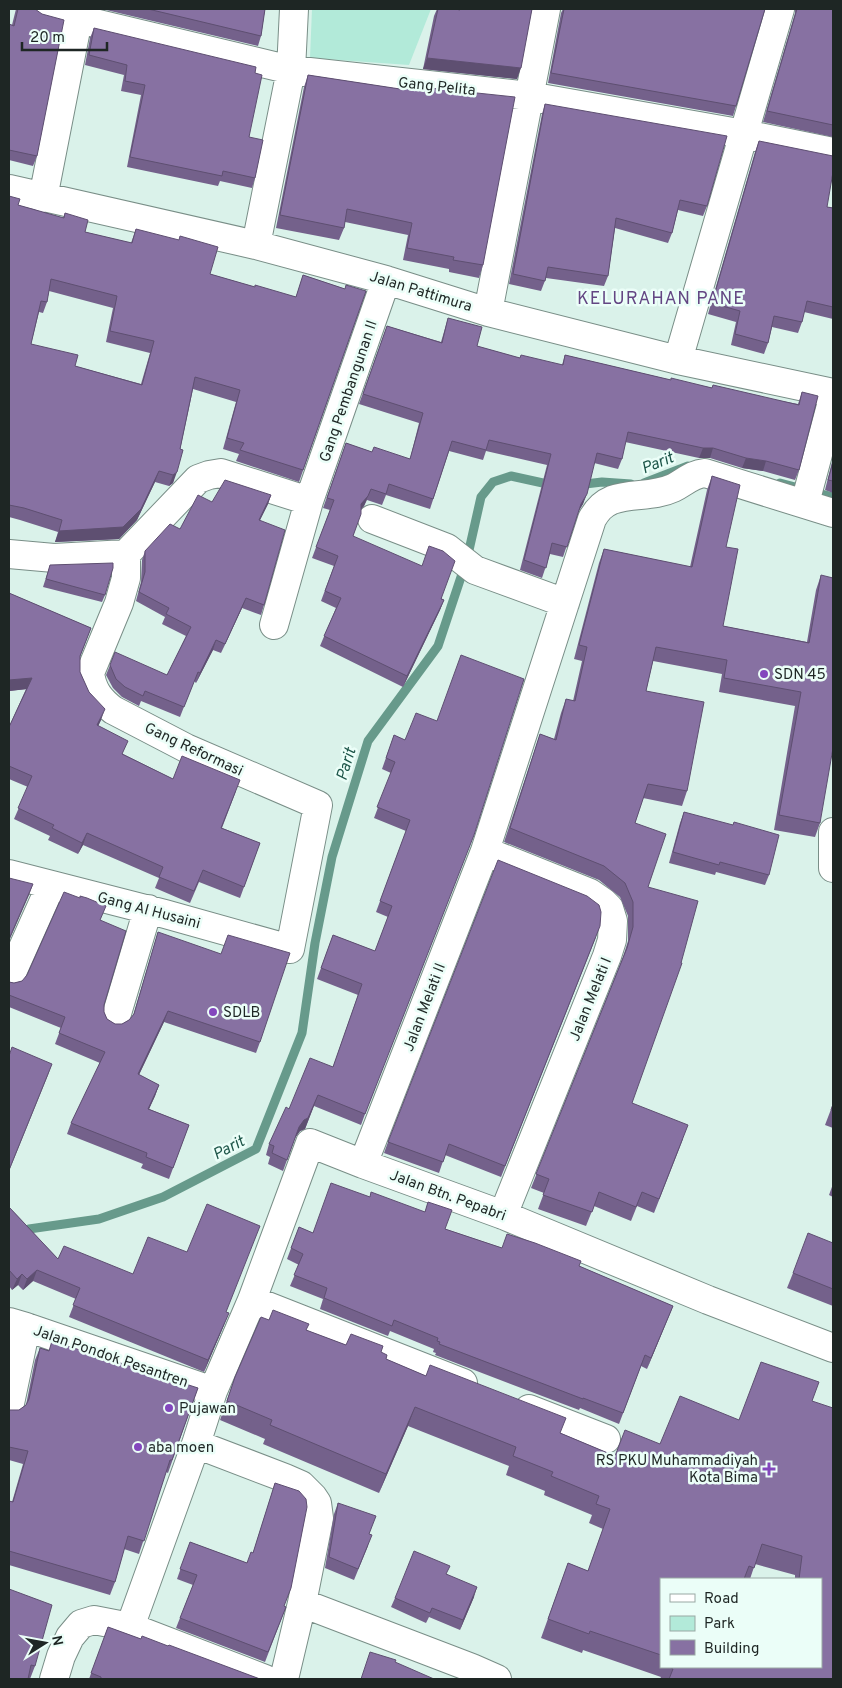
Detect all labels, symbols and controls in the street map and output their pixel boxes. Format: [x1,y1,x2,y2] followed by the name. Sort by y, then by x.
[22,20,108,52] scale bar
[30,29,65,48] text: 20 m
[397,74,477,101] street label: Gang Pelita
[367,268,474,317] street label: Jalan Pattimura
[577,288,745,311] district label: KELURAHAN PANE
[316,318,383,465] street label: Gang Pembangunan II
[639,448,678,479] water label: Parit
[774,666,826,685] place label: SDN 45
[758,668,770,680] marker: SDN 45
[141,719,246,781] street label: Gang Reformasi
[333,745,362,783] water label: Parit
[95,889,202,934] street label: Gang Al Husaini
[566,955,617,1044] street label: Jalan Melati I
[400,961,451,1054] street label: Jalan Melati II
[223,1004,260,1023] place label: SDLB
[207,1006,219,1018] marker: SDLB
[210,1132,249,1165] water label: Parit
[387,1167,508,1226] street label: Jalan Btn. Pepabri
[31,1322,190,1393] street label: Jalan Pondok Pesantren
[179,1400,236,1419] place label: Pujawan
[163,1402,175,1414] marker: Pujawan
[148,1439,214,1458] place label: aba moen
[132,1441,144,1453] marker: aba moen
[596,1452,758,1488] place label: RS PKU Muhammadiyah Kota Bima
[762,1462,776,1476] marker: RS PKU Muhammadiyah Kota Bima
[660,1578,822,1668] legend
[704,1590,739,1609] text: Road
[704,1615,735,1634] text: Park
[20,1618,70,1668] north arrow
[47,1634,66,1647] text: N
[704,1640,759,1659] text: Building

